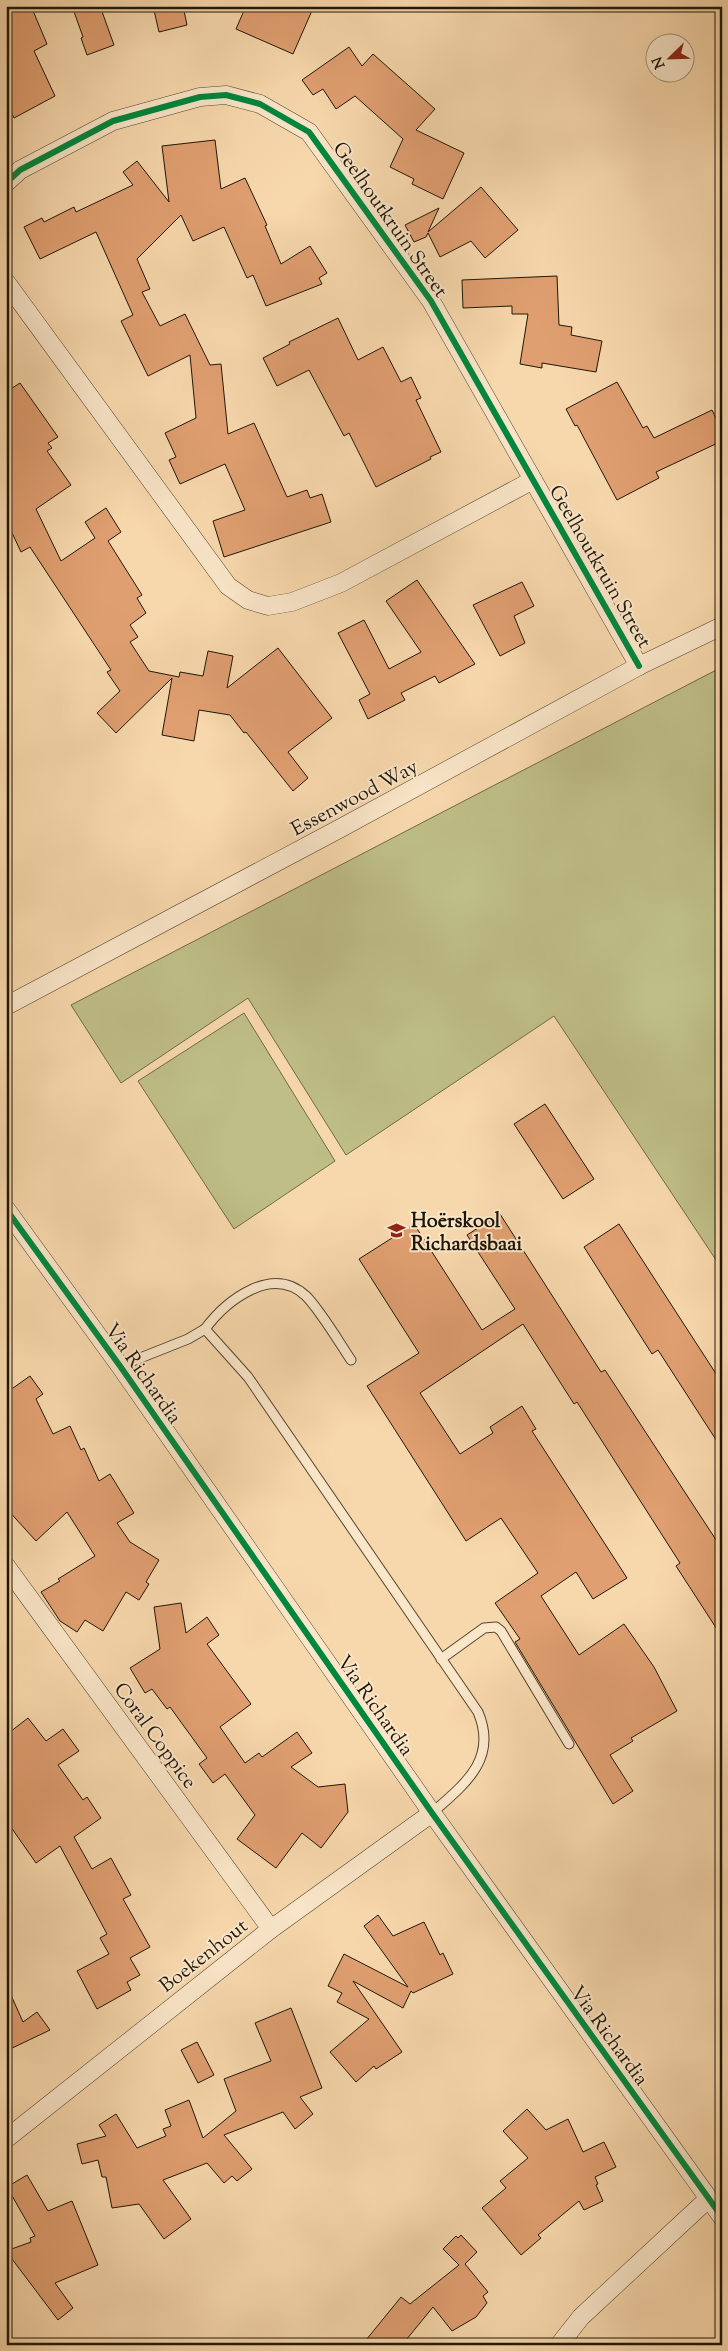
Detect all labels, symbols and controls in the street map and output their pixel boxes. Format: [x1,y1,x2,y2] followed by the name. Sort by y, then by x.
[646,32,696,82] north arrow
[648,53,671,71] text: N
[324,137,454,304] street label: Geelhoutkruin Street
[540,480,658,654] street label: Geelhoutkruin Street
[287,753,424,845] street label: Essenwood Way
[411,1208,522,1260] place label: Hoërskool Richardsbaai
[387,1221,407,1241] school or university icon: Hoërskool Richardsbaai
[96,1318,187,1431] street label: Via Richardia
[328,1650,419,1763] street label: Via Richardia
[105,1677,203,1796] street label: Coral Coppice
[154,1913,255,2001] street label: Boekenhout
[562,1980,654,2092] street label: Via Richardia

